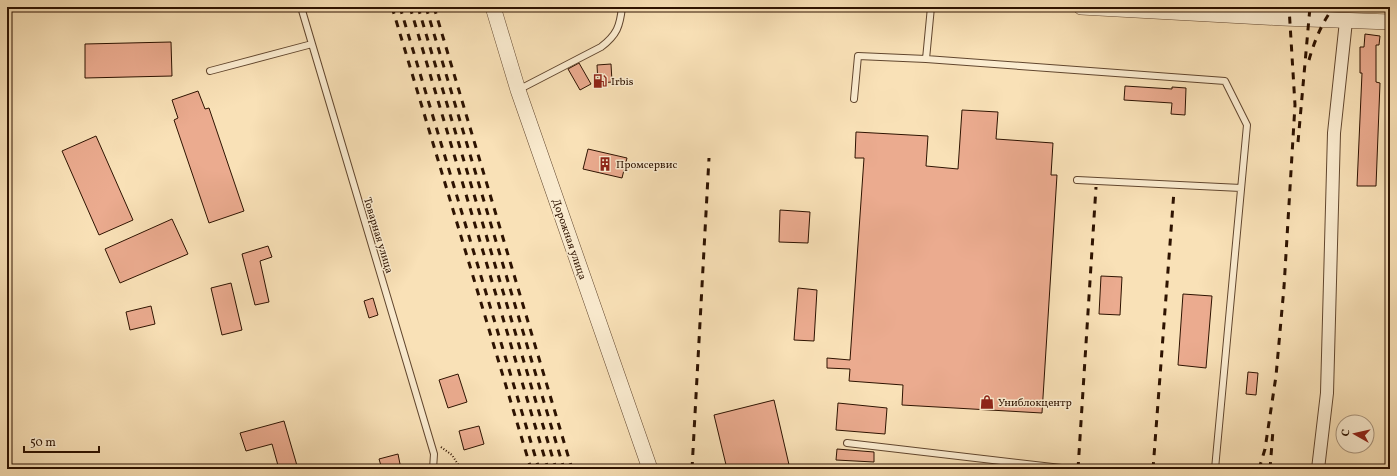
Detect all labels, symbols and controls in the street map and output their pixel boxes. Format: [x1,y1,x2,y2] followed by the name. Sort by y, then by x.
[592,73,608,89] fuel station icon: Irbis
[611,75,634,90] place label: Irbis
[597,156,613,172] building icon: Промсервис
[616,158,677,173] place label: Промсервис
[359,195,396,276] street label: Товарная улица
[548,197,590,283] street label: Дорожная улица
[979,394,995,410] shop icon: Униблокцентр
[998,396,1072,411] place label: Униблокцентр
[1335,414,1375,454] north arrow
[24,428,99,454] scale bar
[1339,428,1355,437] text: С
[30,435,56,451] text: 50 m

